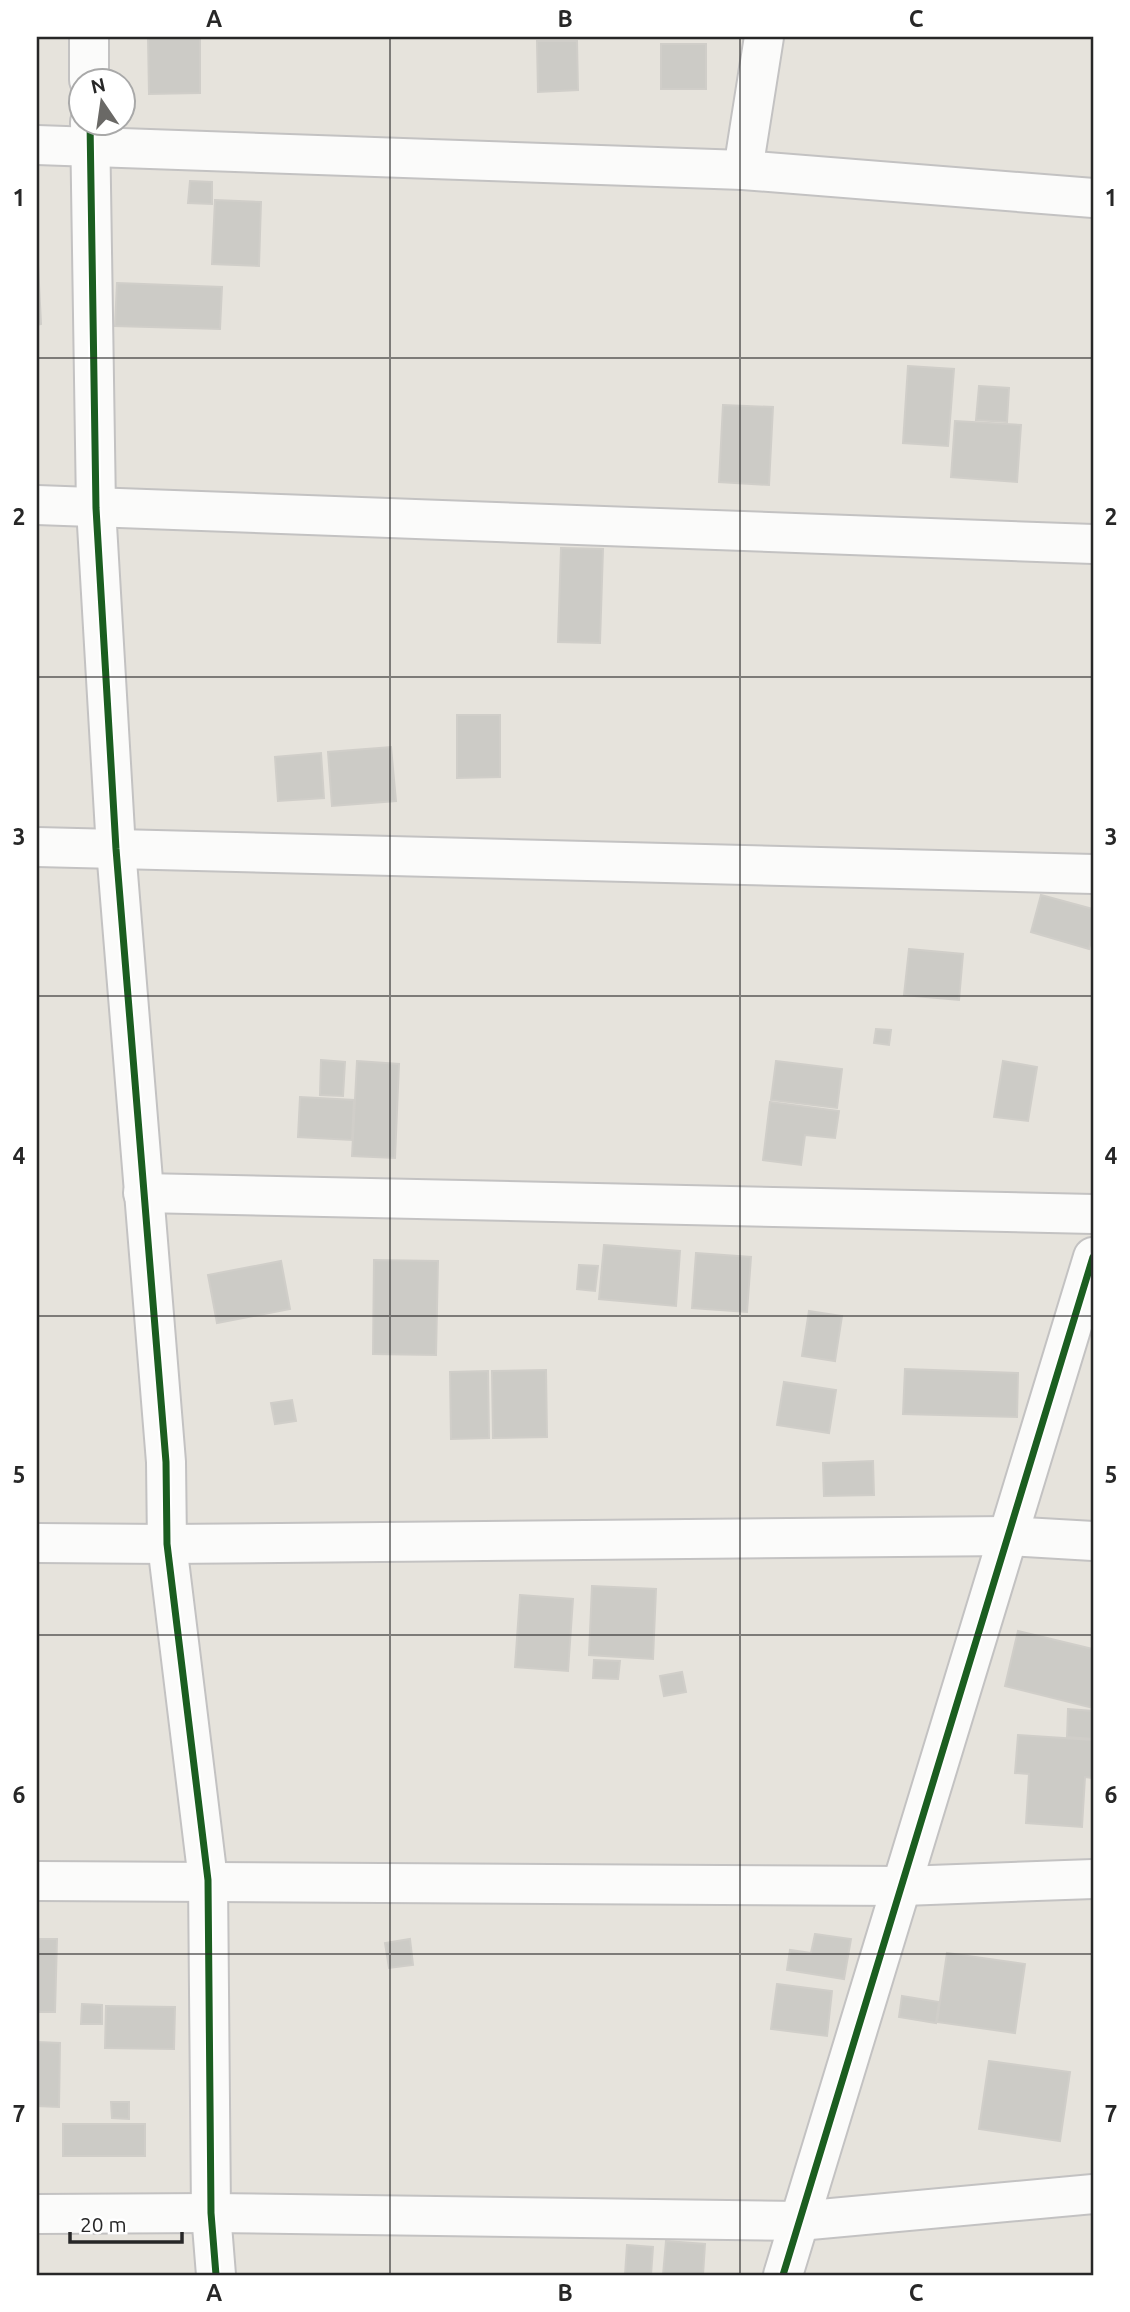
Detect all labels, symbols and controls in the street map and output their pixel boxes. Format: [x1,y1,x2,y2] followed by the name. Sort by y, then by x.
[206,6,222,31] text: A
[557,6,573,31] text: B
[909,6,924,31] text: C
[66,66,136,136] north arrow
[89,73,108,98] text: N
[13,185,25,210] text: 1
[1105,185,1117,210] text: 1
[13,504,25,529] text: 2
[1105,504,1117,529] text: 2
[13,824,25,849] text: 3
[1105,824,1117,849] text: 3
[13,1143,26,1168] text: 4
[1105,1143,1118,1168] text: 4
[13,1462,25,1487] text: 5
[1105,1462,1117,1487] text: 5
[13,1782,26,1807] text: 6
[1105,1782,1118,1807] text: 6
[13,2101,25,2126] text: 7
[1105,2101,1117,2126] text: 7
[70,2200,182,2244] scale bar
[80,2212,127,2236] text: 20 m
[206,2280,222,2305] text: A
[557,2280,573,2305] text: B
[909,2280,924,2305] text: C

